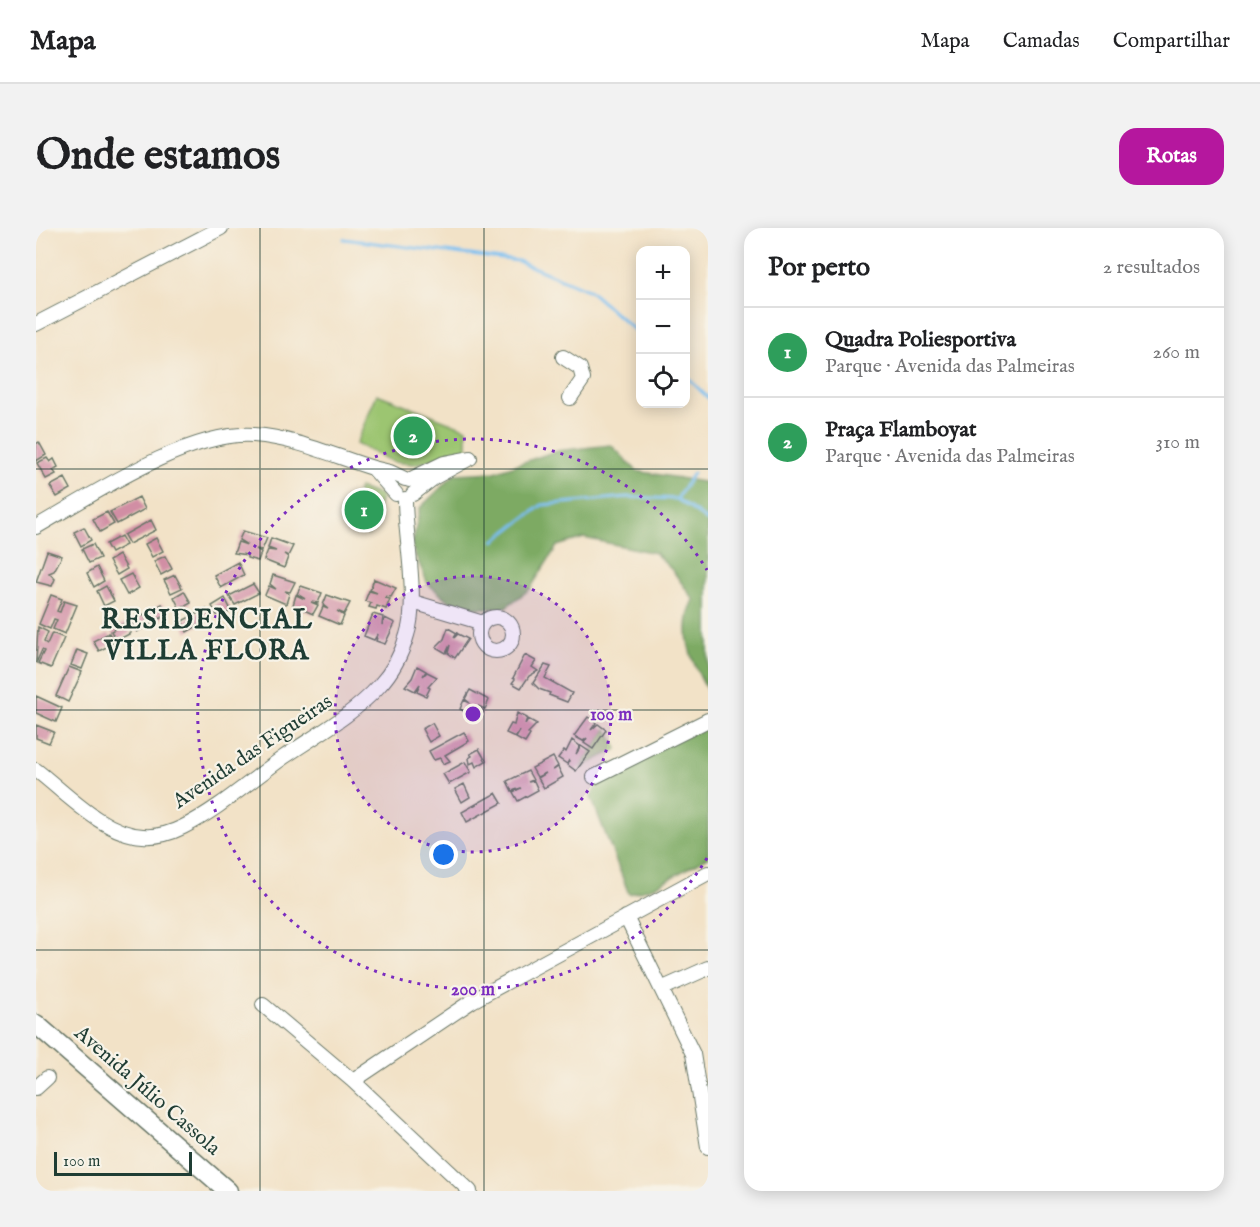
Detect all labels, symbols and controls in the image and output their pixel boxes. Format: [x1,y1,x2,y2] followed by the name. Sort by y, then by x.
[30,24,96,59] text: Mapa
[920,28,970,55] text: Mapa
[1003,28,1080,55] text: Camadas
[1113,28,1230,55] text: Compartilhar
[1119,128,1224,185] button: Rotas
[36,130,280,183] text: Onde estamos
[636,246,690,408] map controls
[636,246,690,300] button: +
[768,251,870,284] text: Por perto
[1103,255,1200,280] text: 2 resultados
[636,300,690,354] button: −
[825,326,1016,354] text: Quadra Poliesportiva
[784,340,791,365] text: 1
[1153,340,1200,365] text: 260 m
[636,354,690,408] button: locate
[825,354,1075,379] text: Parque · Avenida das Palmeiras
[394,414,433,458] pin: 2
[825,416,977,444] text: Praça Flamboyat
[783,430,792,455] text: 2
[1156,430,1200,455] text: 310 m
[825,444,1075,469] text: Parque · Avenida das Palmeiras
[344,488,384,532] pin: 1
[101,604,313,669] district label: RESIDENCIAL VILLA FLORA
[167,689,338,816] street label: Avenida das Figueiras
[463,704,483,724] centre of rings
[590,704,632,727] text: 100 m
[429,840,458,869] your location
[451,979,495,1002] text: 200 m
[68,1019,226,1163] street label: Avenida Júlio Cassola
[54,1149,192,1176] scale bar
[63,1152,100,1172] text: 100 m

